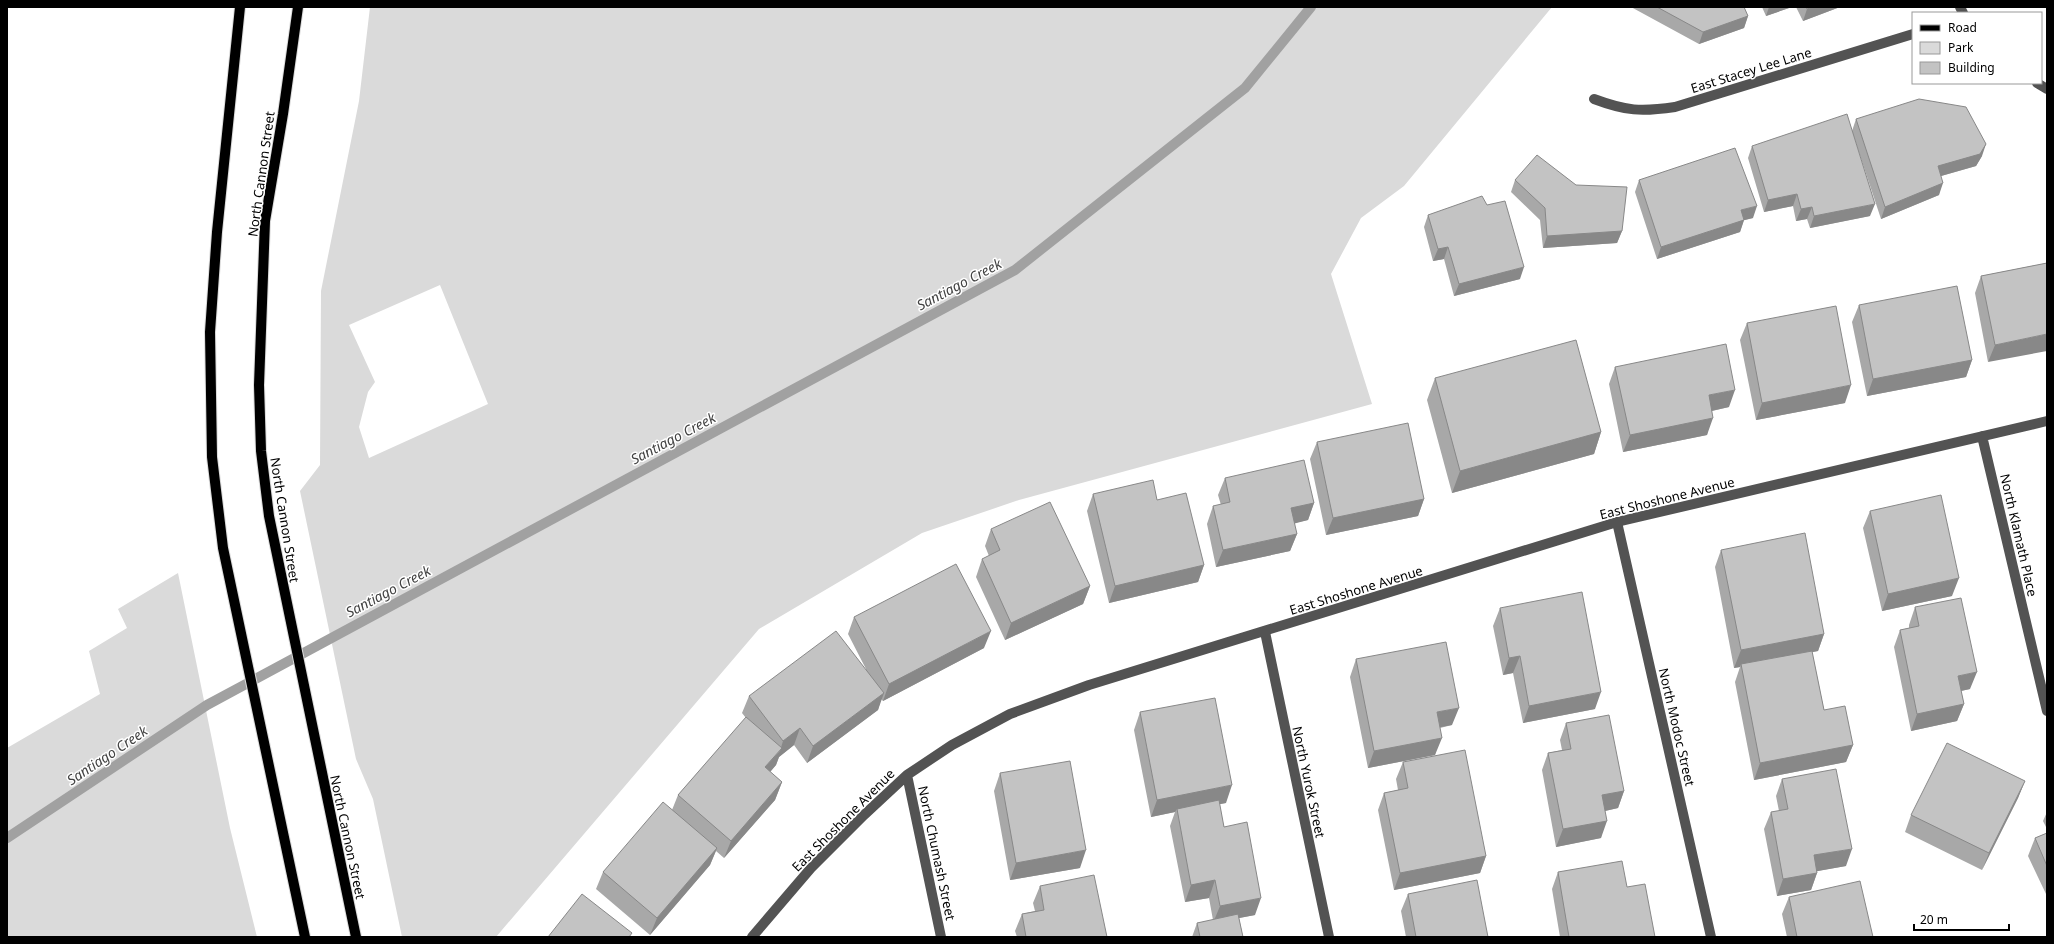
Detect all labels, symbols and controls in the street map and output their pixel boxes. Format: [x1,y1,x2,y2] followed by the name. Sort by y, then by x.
[1912,12,2042,84] legend
[1948,19,1977,36] text: Road
[1948,39,1974,56] text: Park
[1688,43,1814,97] street label: East Stacey Lee Lane
[1948,59,1995,76] text: Building
[243,110,279,238] street label: North Cannon Street
[913,253,1006,314] water label: Santiago Creek
[627,407,720,468] water label: Santiago Creek
[266,456,304,584] street label: North Cannon Street
[1996,472,2042,598] street label: North Klamath Place
[1598,473,1736,523] street label: East Shoshone Avenue
[342,560,435,621] water label: Santiago Creek
[1287,561,1425,619] street label: East Shoshone Avenue
[1655,666,1699,788] street label: North Modoc Street
[63,720,152,789] water label: Santiago Creek
[1288,724,1330,840] street label: North Yurok Street
[788,765,898,875] street label: East Shoshone Avenue
[326,773,370,901] street label: North Cannon Street
[914,784,960,922] street label: North Chumash Street
[1914,906,2009,932] scale bar
[1920,911,1948,928] text: 20 m

